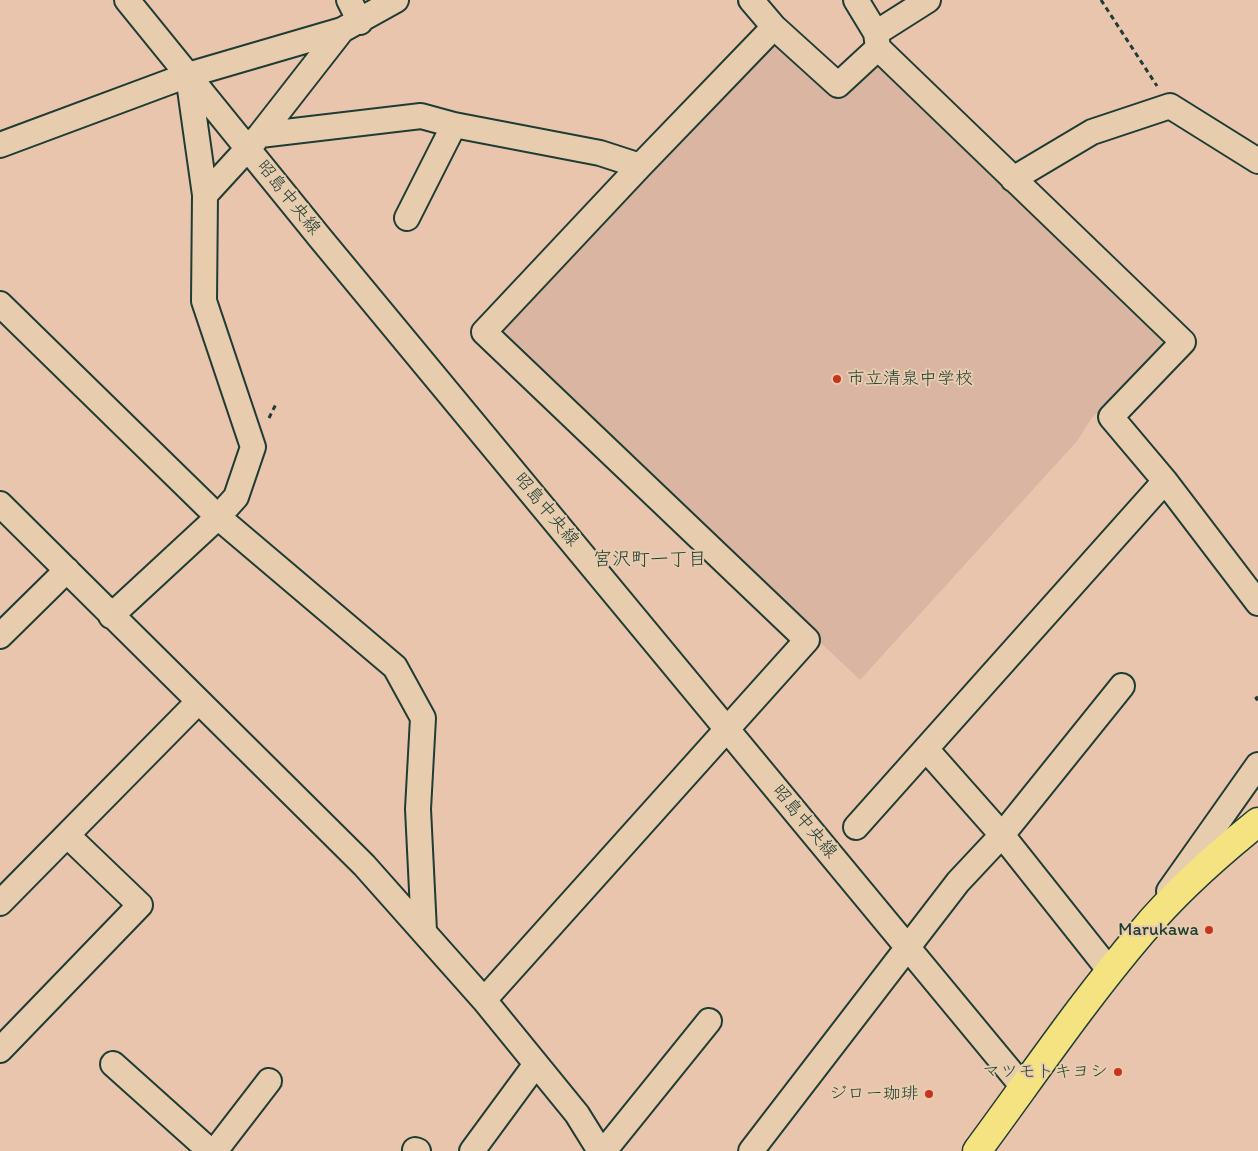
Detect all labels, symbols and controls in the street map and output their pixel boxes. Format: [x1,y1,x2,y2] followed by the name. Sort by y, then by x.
[251,156,325,240] street label: 昭島中央線
[847,368,973,390] place label: 市立清泉中学校
[831,373,843,385] marker: 市立清泉中学校
[509,469,583,551] street label: 昭島中央線
[593,549,707,571] district label: 宮沢町一丁目
[767,781,841,863] street label: 昭島中央線
[1118,919,1199,941] place label: Marukawa
[1203,924,1215,936] marker: Marukawa
[982,1061,1108,1083] place label: マツモトキヨシ
[1112,1066,1124,1078] marker: マツモトキヨシ
[829,1083,919,1105] place label: ジロー珈琲
[923,1088,935,1100] marker: ジロー珈琲

